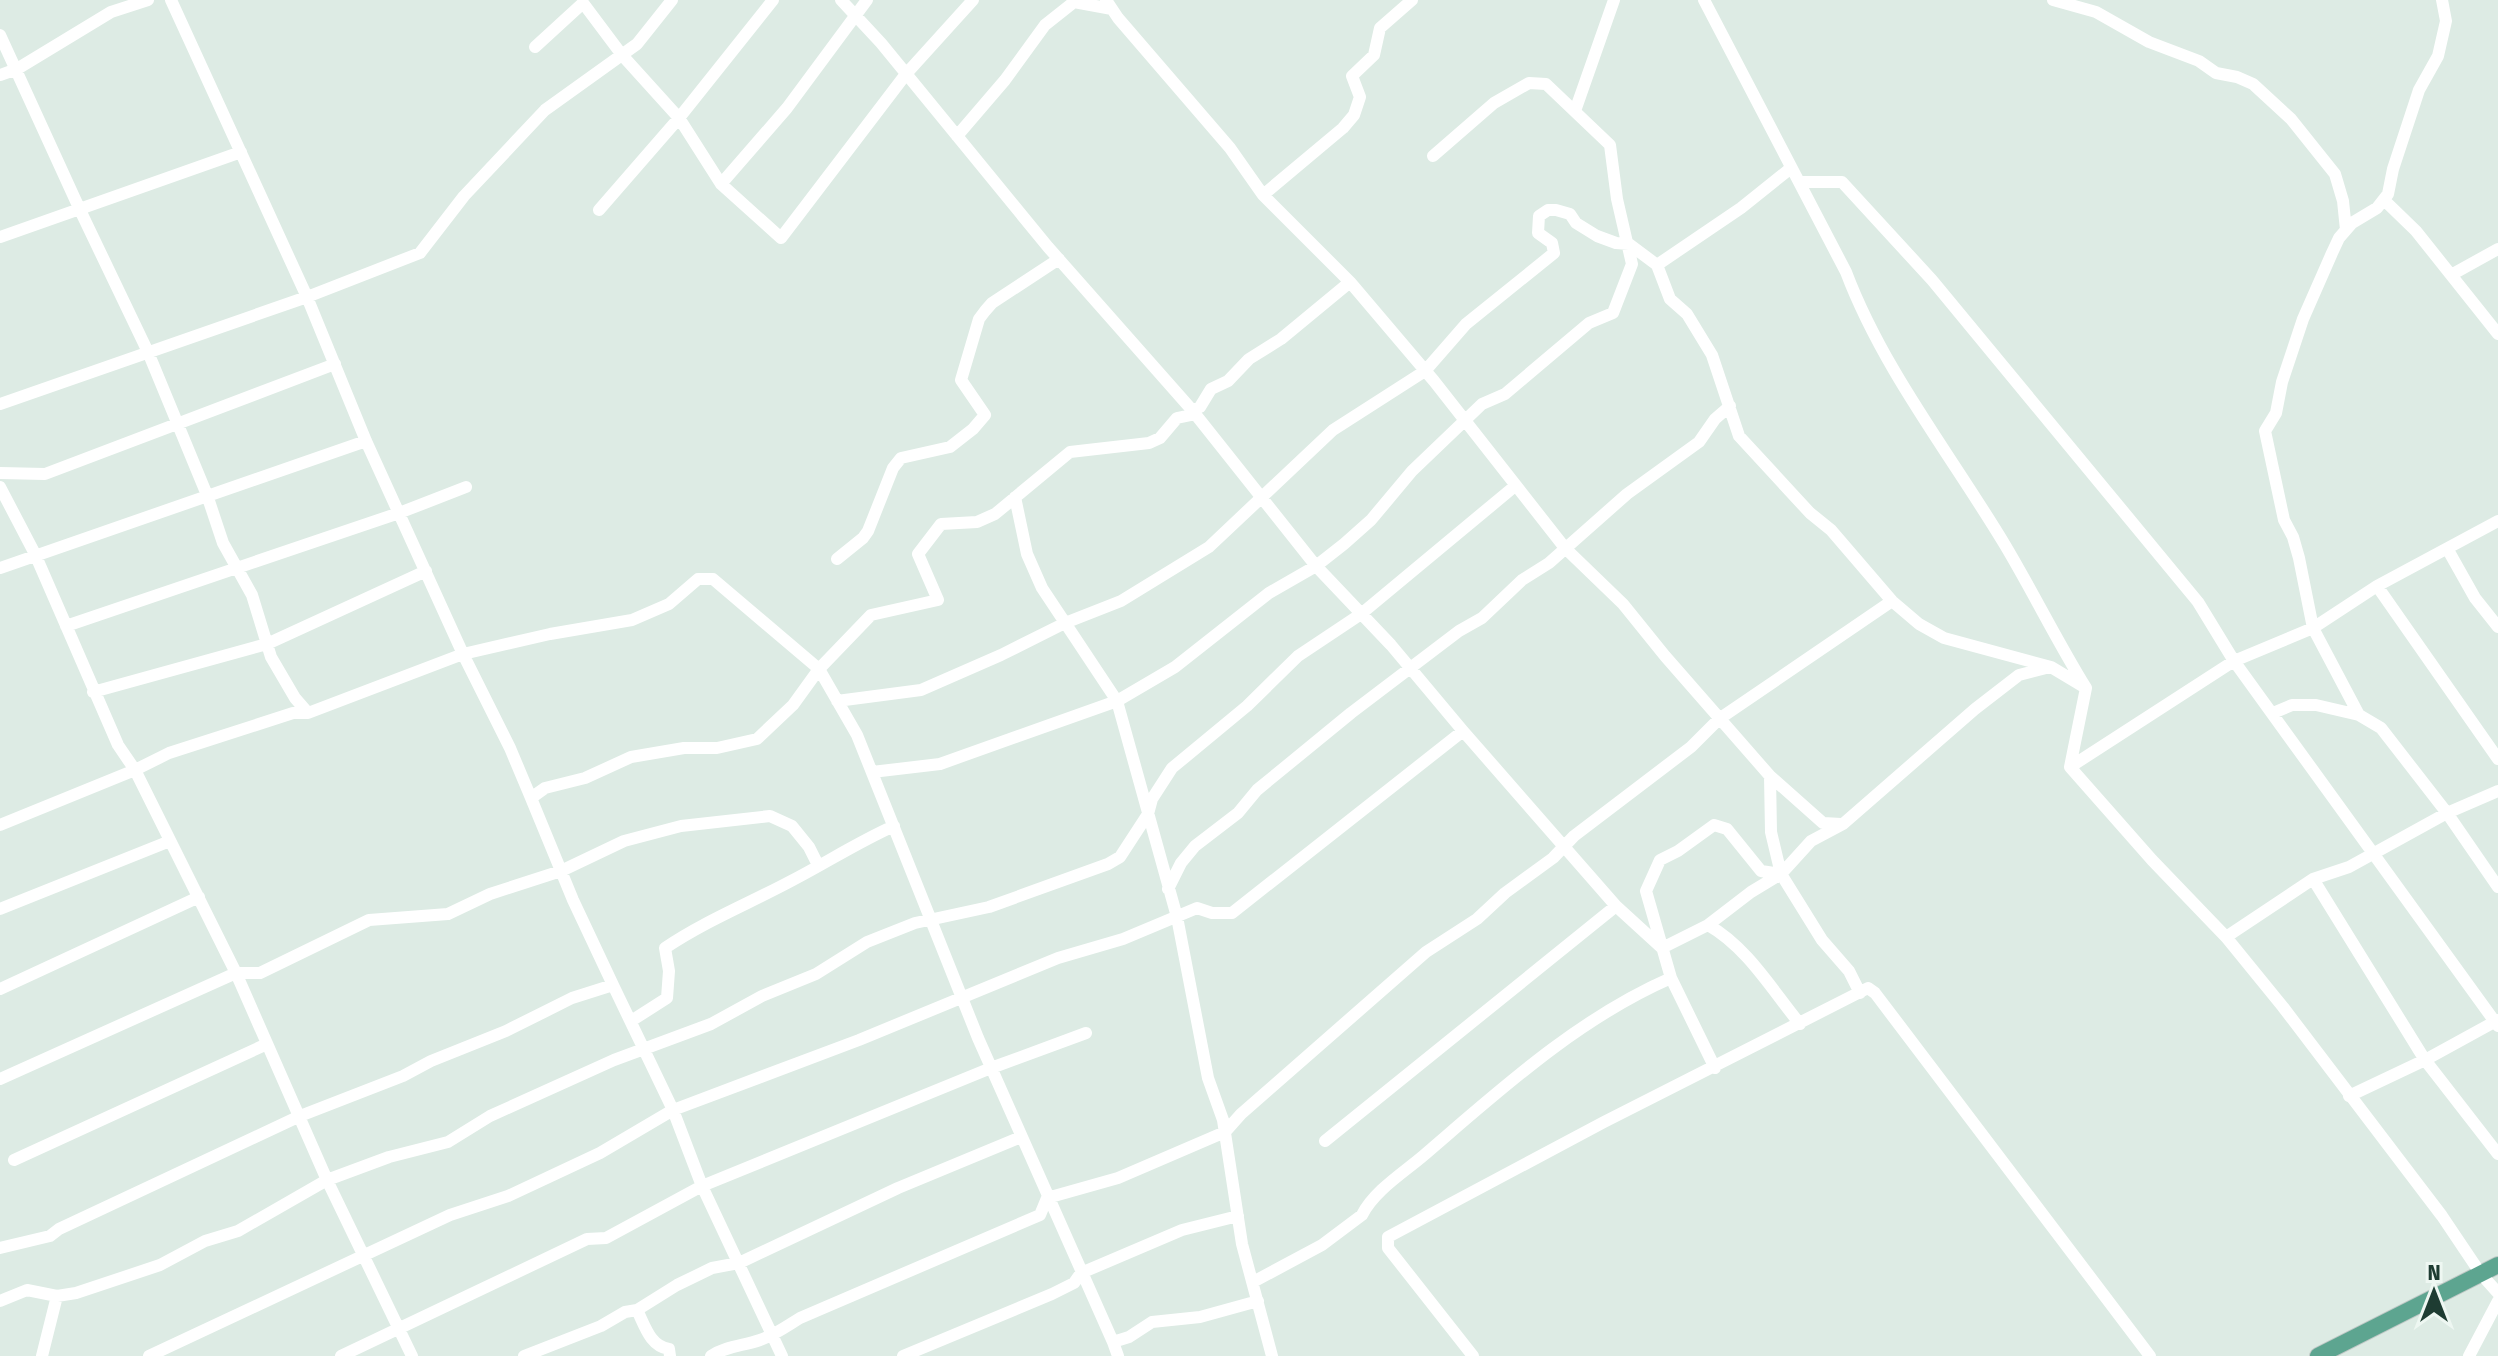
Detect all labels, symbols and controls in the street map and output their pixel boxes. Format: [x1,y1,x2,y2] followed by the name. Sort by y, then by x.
[2394,1252,2474,1332] north arrow
[2427,1259,2441,1286] text: N

